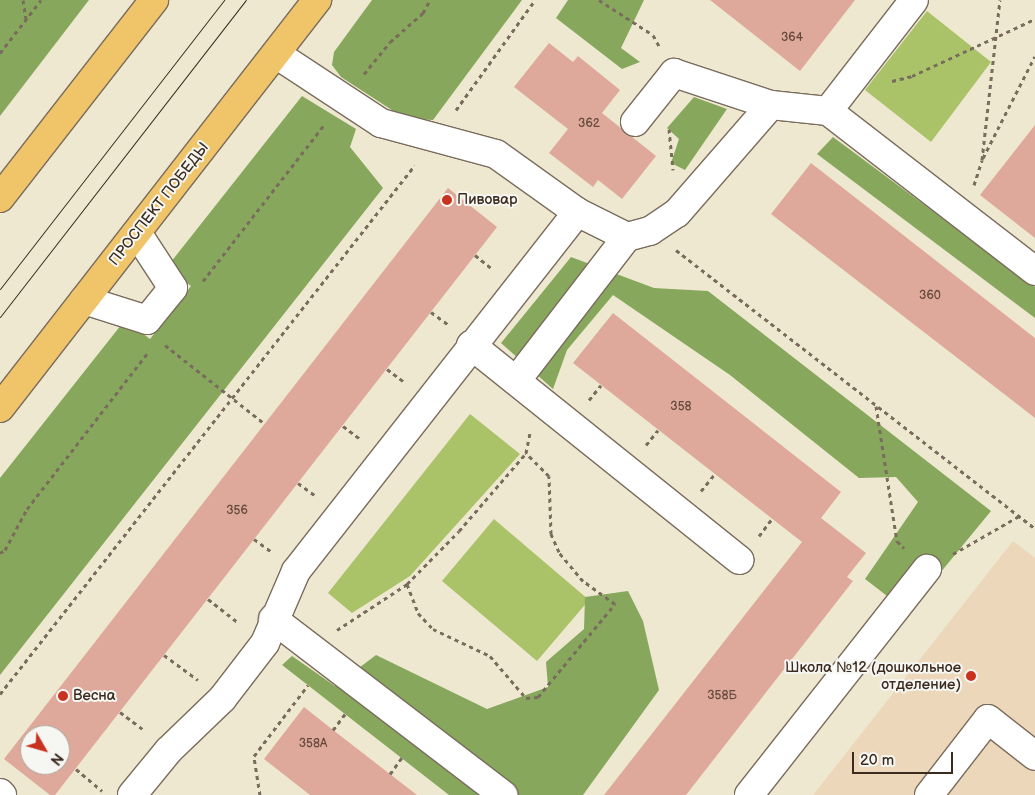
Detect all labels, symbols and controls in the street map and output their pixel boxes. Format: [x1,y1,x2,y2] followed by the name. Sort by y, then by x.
[781,31,803,45] house number: 364
[578,117,600,131] house number: 362
[105,139,213,269] street label: ПРОСПЕКТ ПОБЕДЫ
[457,191,517,209] place label: Пивовар
[441,194,453,206] marker: Пивовар
[919,289,941,303] house number: 360
[670,400,692,414] house number: 358
[226,504,248,518] house number: 356
[785,658,961,693] place label: Школа №12 (дошкольное отделение)
[965,670,977,682] marker: Школа №12 (дошкольное отделение)
[73,687,116,705] place label: Весна
[707,689,737,703] house number: 358Б
[57,690,69,702] marker: Весна
[20,725,70,775] north arrow
[299,737,327,751] house number: 358А
[855,742,956,774] scale bar
[46,750,66,768] text: N
[860,751,894,770] text: 20 m

